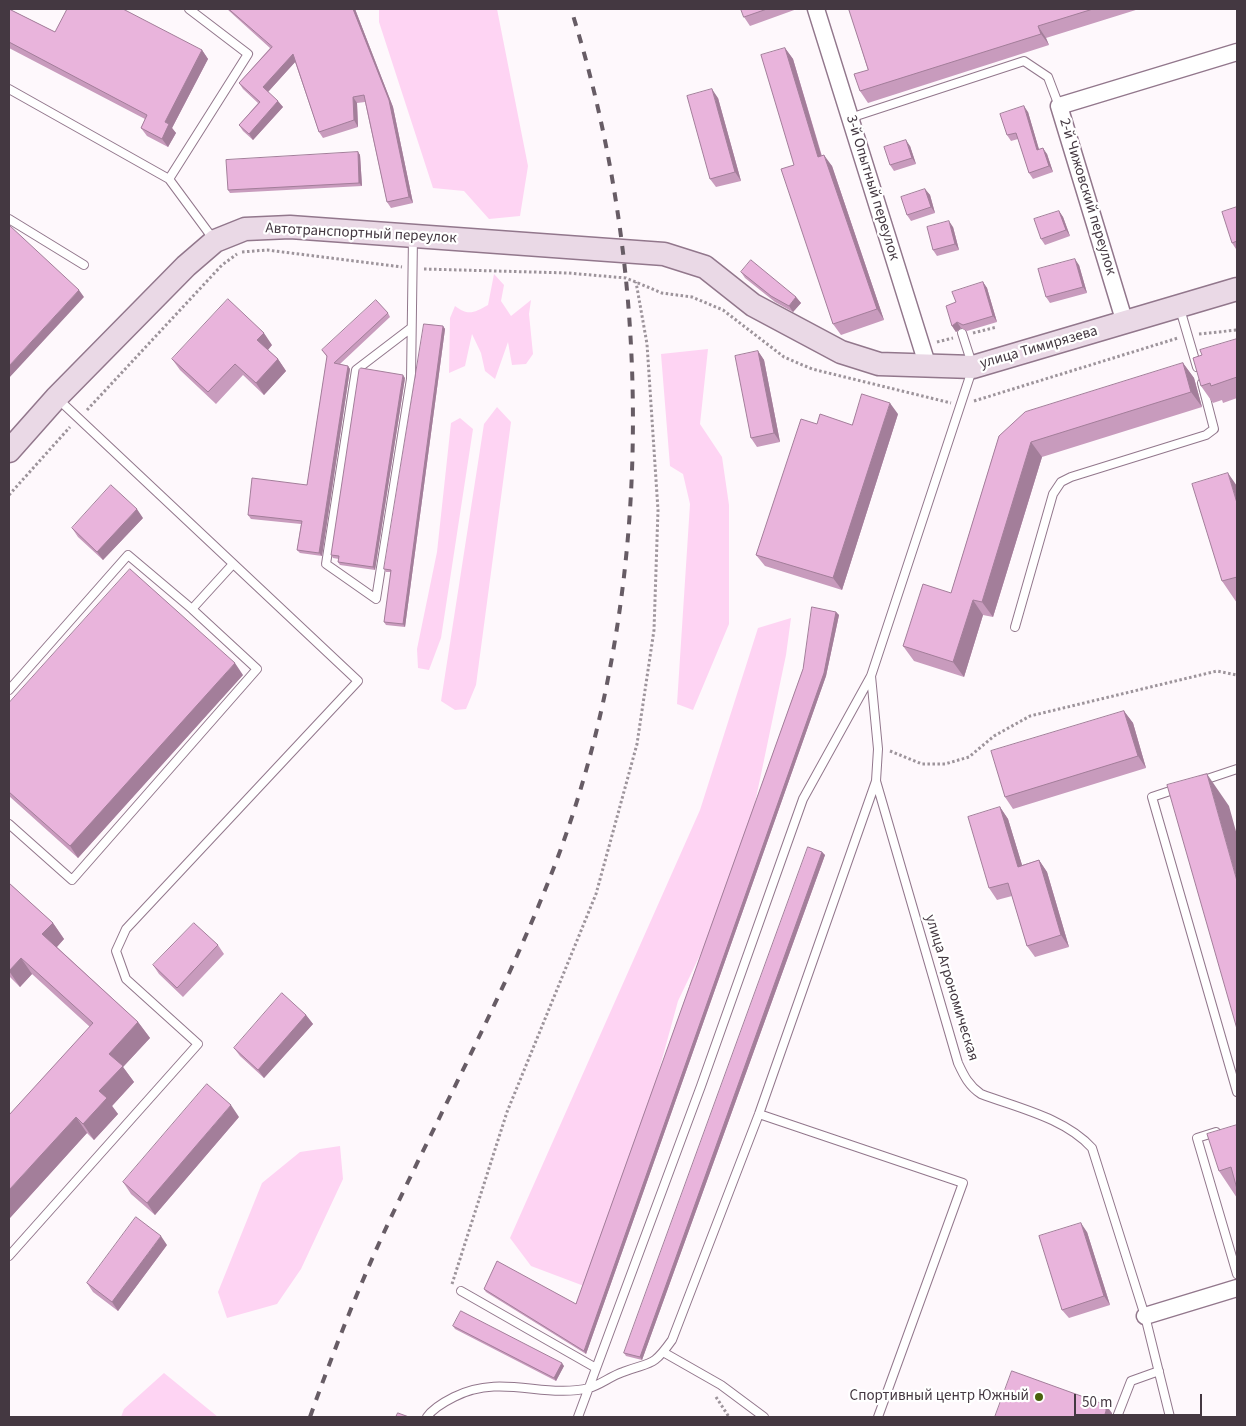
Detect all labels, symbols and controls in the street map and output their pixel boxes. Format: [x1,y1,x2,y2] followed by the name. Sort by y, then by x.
[841,113,903,263] street label: 3-й Опытный переулок
[1055,116,1119,278] street label: 2-й Чижовский переулок
[265,220,457,248] street label: Автотранспортный переулок
[978,323,1100,373] street label: улица Тимирязева
[920,913,982,1063] street label: улица Агрономическая
[1076,1384,1204,1416] scale bar
[850,1388,1029,1406] place label: Спортивный центр Южный
[1033,1391,1045,1403] marker: Спортивный центр Южный
[1082,1392,1112,1413] text: 50 m

